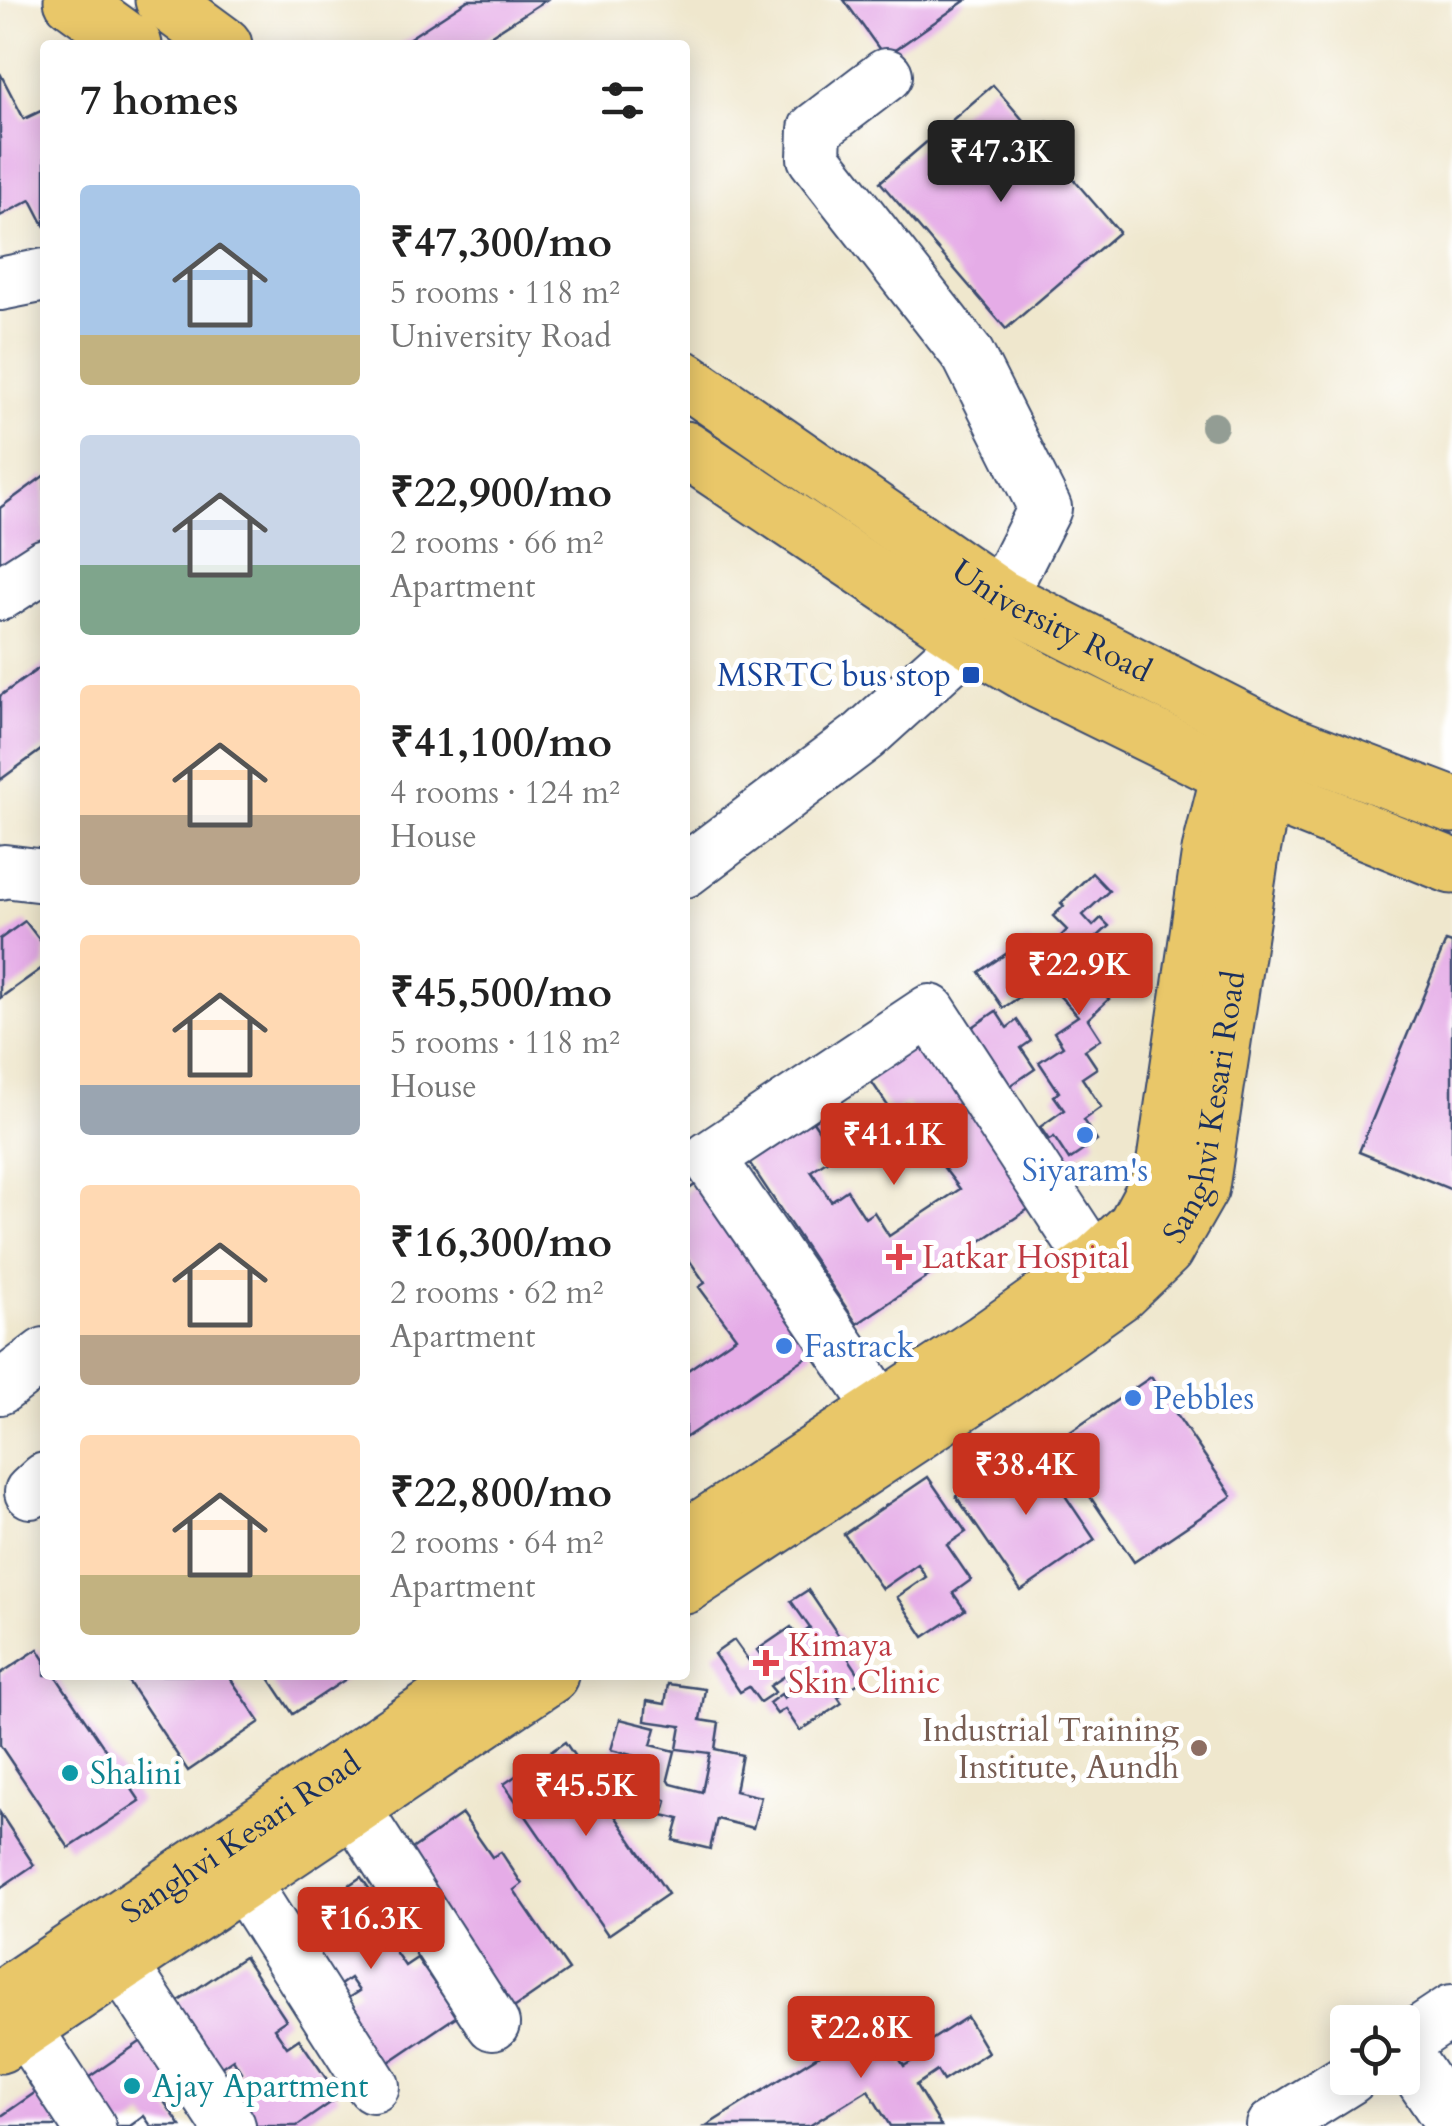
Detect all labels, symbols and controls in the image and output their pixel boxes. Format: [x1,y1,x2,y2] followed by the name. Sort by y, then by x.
[80,72,238,129] text: 7 homes
[595,73,650,128] icon: filters
[920,120,1082,205] pin: ₹47.3K
[950,130,1052,174] text: ₹47.3K
[390,214,612,271] text: ₹47,300/mo
[160,225,280,345] icon: home
[390,271,620,315] text: 5 rooms · 118 m²
[390,315,611,359] text: University Road
[390,464,612,521] text: ₹22,900/mo
[160,475,280,595] icon: home
[390,521,603,565] text: 2 rooms · 66 m²
[943,549,1159,694] street label: University Road
[390,565,535,609] text: Apartment
[717,654,951,698] place label: MSRTC bus stop
[960,664,982,686] marker: MSRTC bus stop
[390,714,612,771] text: ₹41,100/mo
[160,725,280,845] icon: home
[390,771,620,815] text: 4 rooms · 124 m²
[390,815,477,859] text: House
[998,933,1160,1018] pin: ₹22.9K
[1028,943,1130,987] text: ₹22.9K
[390,964,612,1021] text: ₹45,500/mo
[1152,968,1256,1252] street label: Sanghvi Kesari Road
[160,975,280,1095] icon: home
[390,1021,620,1065] text: 5 rooms · 118 m²
[390,1065,477,1109] text: House
[813,1103,975,1188] pin: ₹41.1K
[843,1113,945,1157] text: ₹41.1K
[1074,1124,1096,1146] marker: Siyaram's
[1022,1149,1148,1193] place label: Siyaram's
[390,1214,612,1271] text: ₹16,300/mo
[160,1225,280,1345] icon: home
[922,1236,1129,1280] place label: Latkar Hospital
[886,1244,912,1270] marker: Latkar Hospital
[390,1271,603,1315] text: 2 rooms · 62 m²
[390,1315,535,1359] text: Apartment
[804,1325,914,1369] place label: Fastrack
[773,1335,795,1357] marker: Fastrack
[1153,1377,1254,1421] place label: Pebbles
[1122,1387,1144,1409] marker: Pebbles
[945,1433,1107,1518] pin: ₹38.4K
[975,1443,1077,1487] text: ₹38.4K
[390,1464,612,1521] text: ₹22,800/mo
[160,1475,280,1595] icon: home
[390,1521,603,1565] text: 2 rooms · 64 m²
[390,1565,535,1609] text: Apartment
[788,1624,940,1705] place label: Kimaya Skin Clinic
[753,1650,779,1676] marker: Kimaya Skin Clinic
[922,1709,1179,1790] place label: Industrial Training Institute, Aundh
[1188,1737,1210,1759] marker: Industrial Training Institute, Aundh
[113,1741,369,1934] street label: Sanghvi Kesari Road
[90,1752,182,1796] place label: Shalini
[505,1754,667,1839] pin: ₹45.5K
[59,1762,81,1784] marker: Shalini
[535,1764,637,1808] text: ₹45.5K
[290,1887,452,1972] pin: ₹16.3K
[320,1897,422,1941] text: ₹16.3K
[780,1996,942,2081] pin: ₹22.8K
[1330,2005,1420,2095] map controls
[1330,2005,1420,2095] button: locate
[810,2006,912,2050] text: ₹22.8K
[152,2065,368,2109] place label: Ajay Apartment
[121,2075,143,2097] marker: Ajay Apartment

